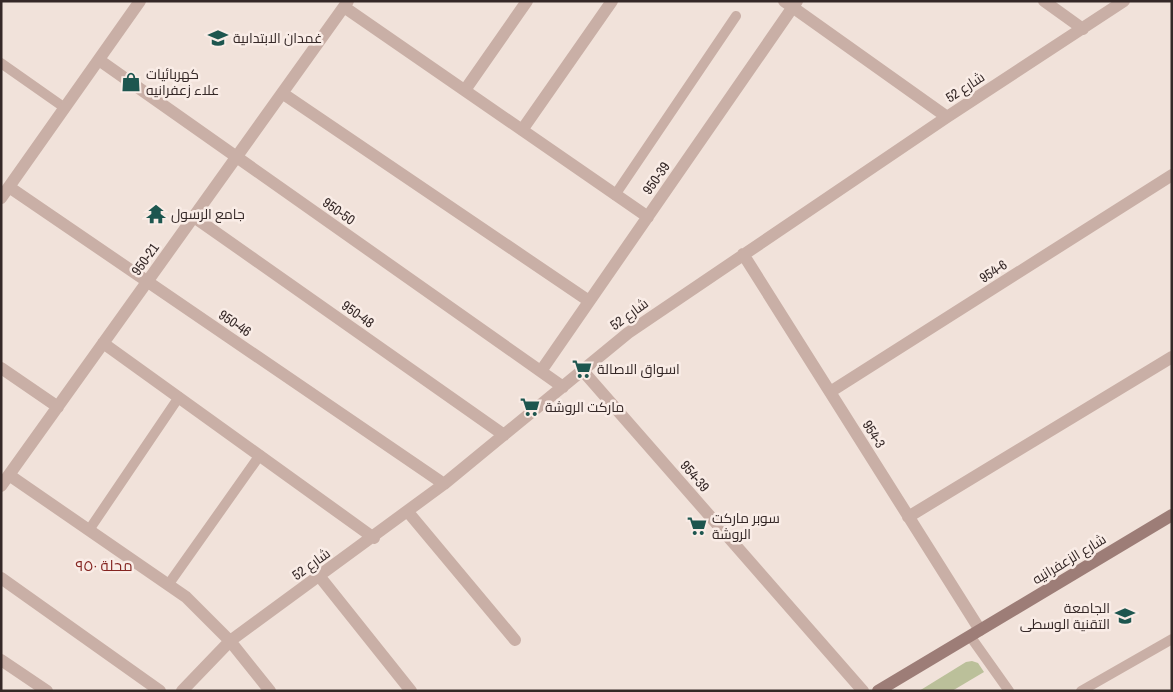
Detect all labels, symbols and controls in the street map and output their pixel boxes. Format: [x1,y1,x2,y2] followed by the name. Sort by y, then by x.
[207,27,229,49] school or university icon: غمدان الابتداىية
[233,29,322,47] place label: غمدان الابتداىية
[146,65,219,99] place label: كهربائيات علاء زعفرانيه
[942,68,988,106] street label: شارع 52
[120,71,142,93] shop icon: كهربائيات علاء زعفرانيه
[638,158,674,198] street label: 950-39
[319,193,359,229] street label: 950-50
[145,203,167,225] temple icon: جامع الرسول
[171,205,245,223] place label: جامع الرسول
[127,239,163,279] street label: 950-21
[976,255,1010,287] street label: 954-6
[606,294,652,334] street label: شارع 52
[338,296,378,332] street label: 950-48
[215,306,255,340] street label: 950-46
[571,358,593,380] supermarket icon: اسواق الاصالة
[597,360,680,378] place label: اسواق الاصالة
[519,396,541,418] supermarket icon: ماركت الروشة
[545,398,624,416] place label: ماركت الروشة
[859,417,889,451] street label: 954-3
[676,457,714,495] street label: 954-39
[712,509,780,543] place label: سوبر ماركت الروشة
[686,515,708,537] supermarket icon: سوبر ماركت الروشة
[1029,530,1109,588] street label: شارع الزعفرانيه
[288,544,334,584] street label: شارع 52
[75,555,133,576] district label: محلة ٩٥٠
[1020,599,1110,633] place label: الجامعة التقنية الوسطى
[1114,605,1136,627] school or university icon: الجامعة التقنية الوسطى

